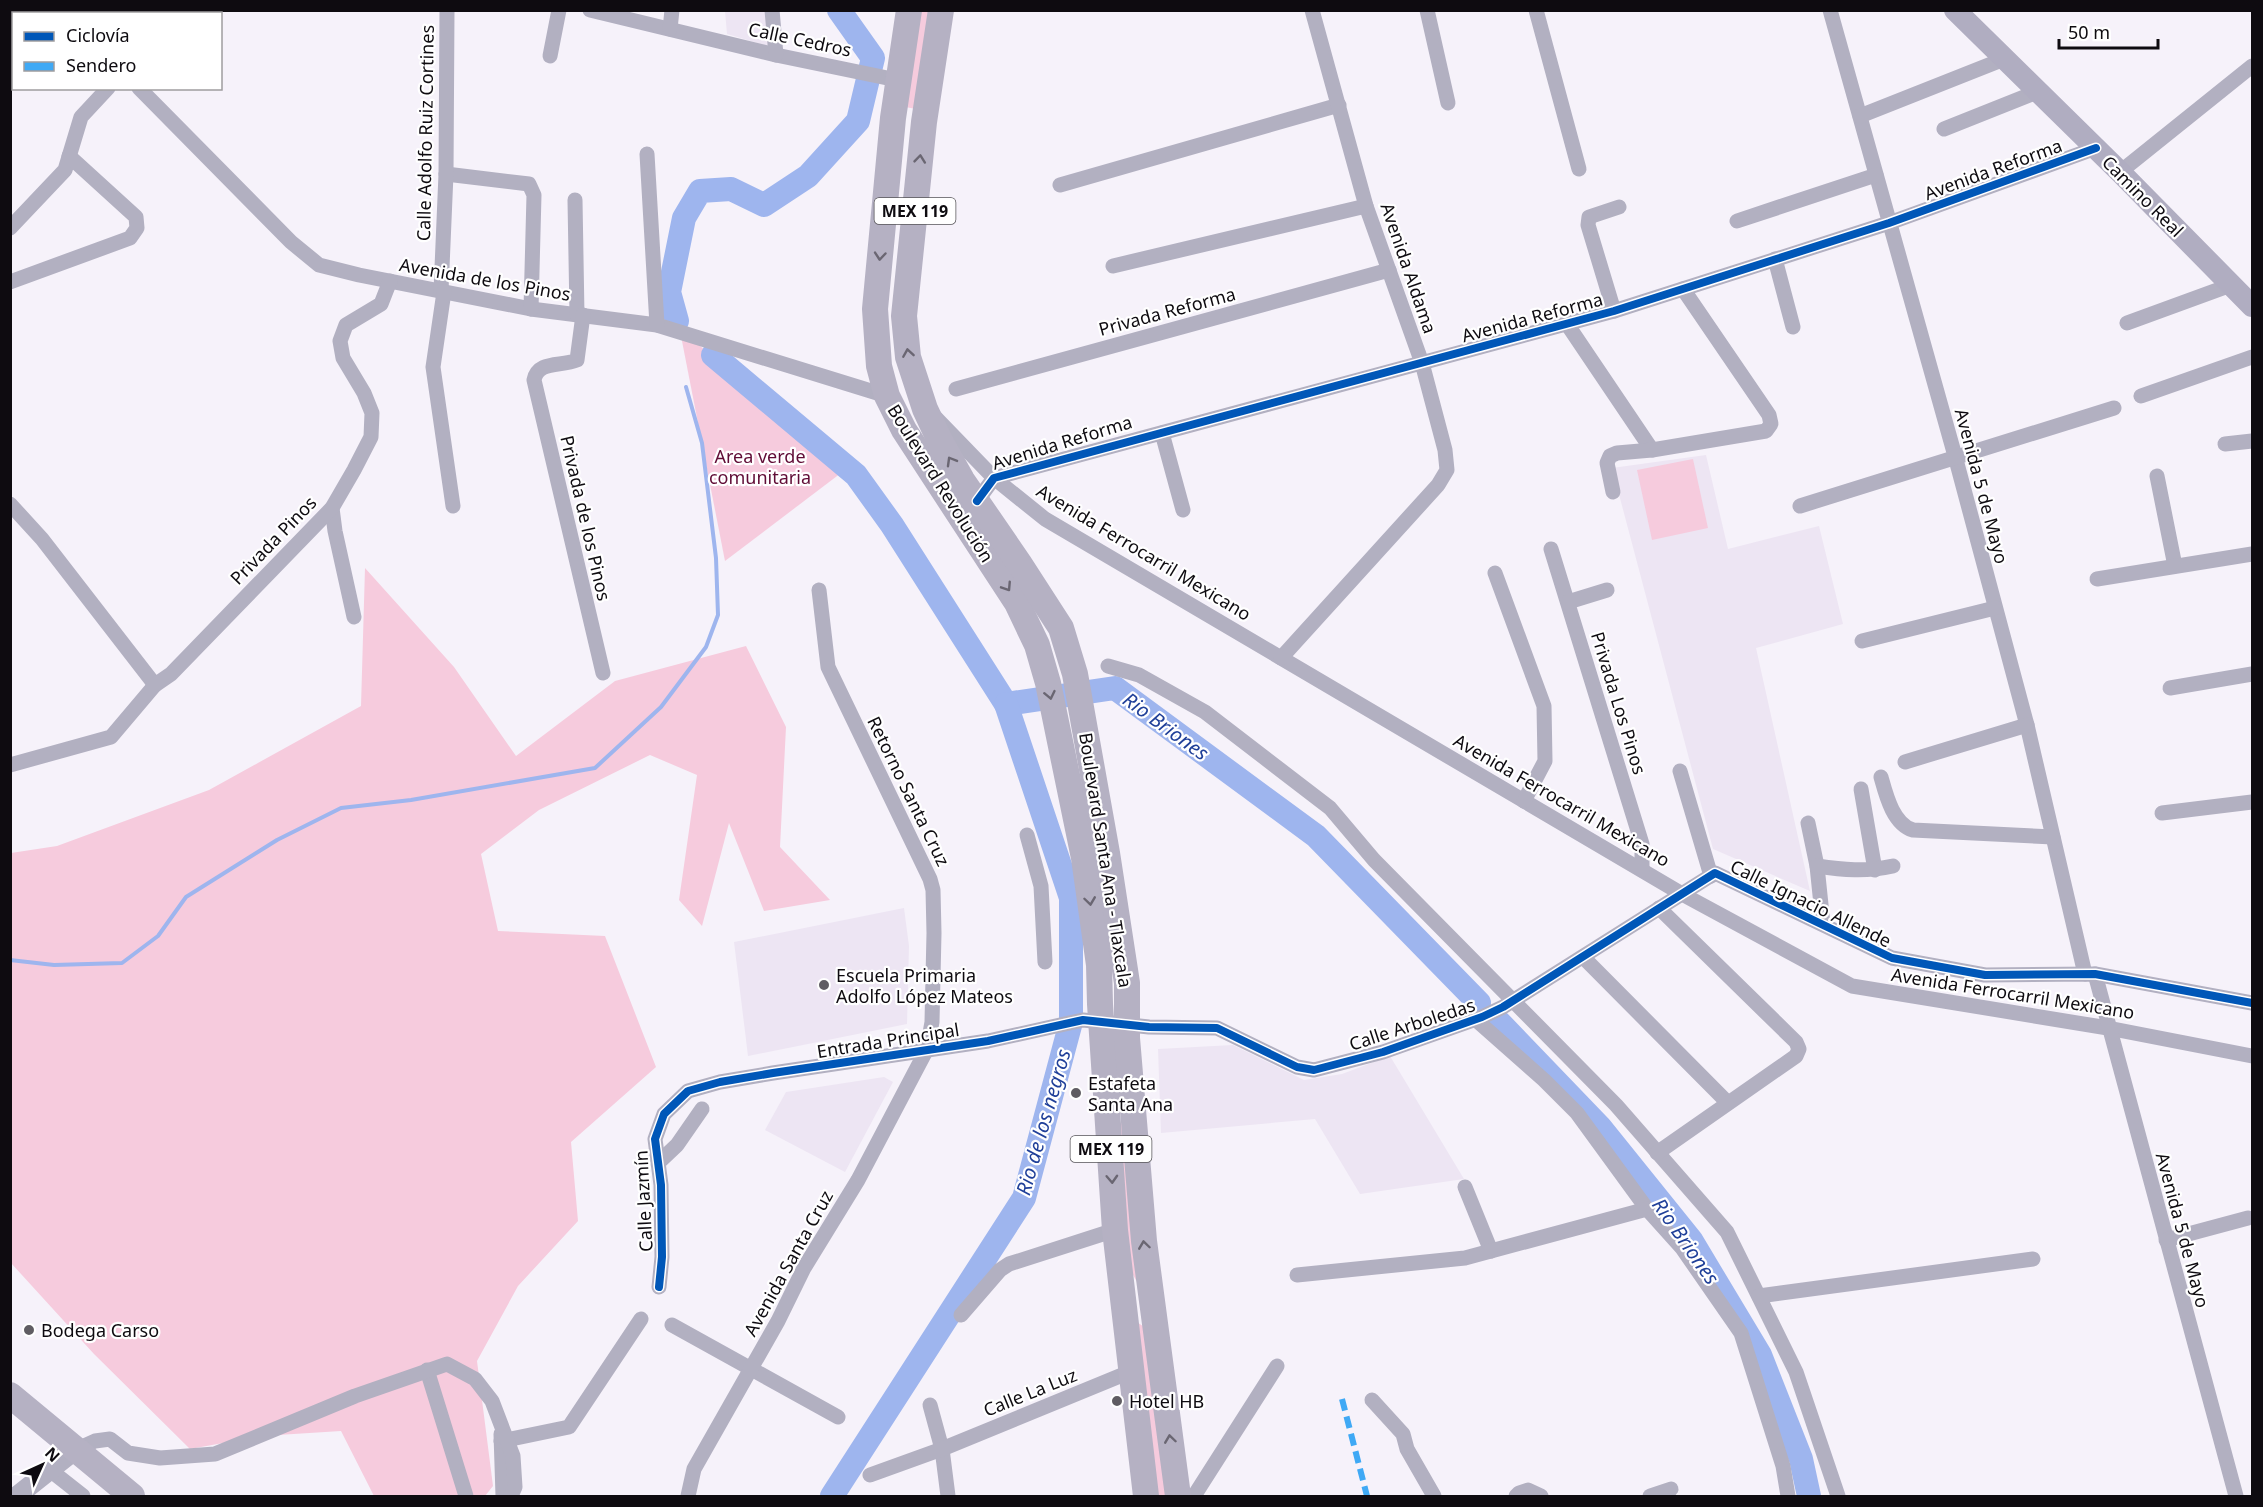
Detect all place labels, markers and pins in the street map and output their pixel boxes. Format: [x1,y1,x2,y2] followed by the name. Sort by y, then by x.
[836,963,1013,1008] place label: Escuela Primaria Adolfo López Mateos
[817,978,831,992] marker: Escuela Primaria Adolfo López Mateos
[1088,1071,1173,1116] place label: Estafeta Santa Ana
[1069,1086,1083,1100] marker: Estafeta Santa Ana
[41,1318,159,1342] place label: Bodega Carso
[22,1323,36,1337] marker: Bodega Carso
[1129,1389,1204,1413] place label: Hotel HB
[1110,1394,1124,1408] marker: Hotel HB

